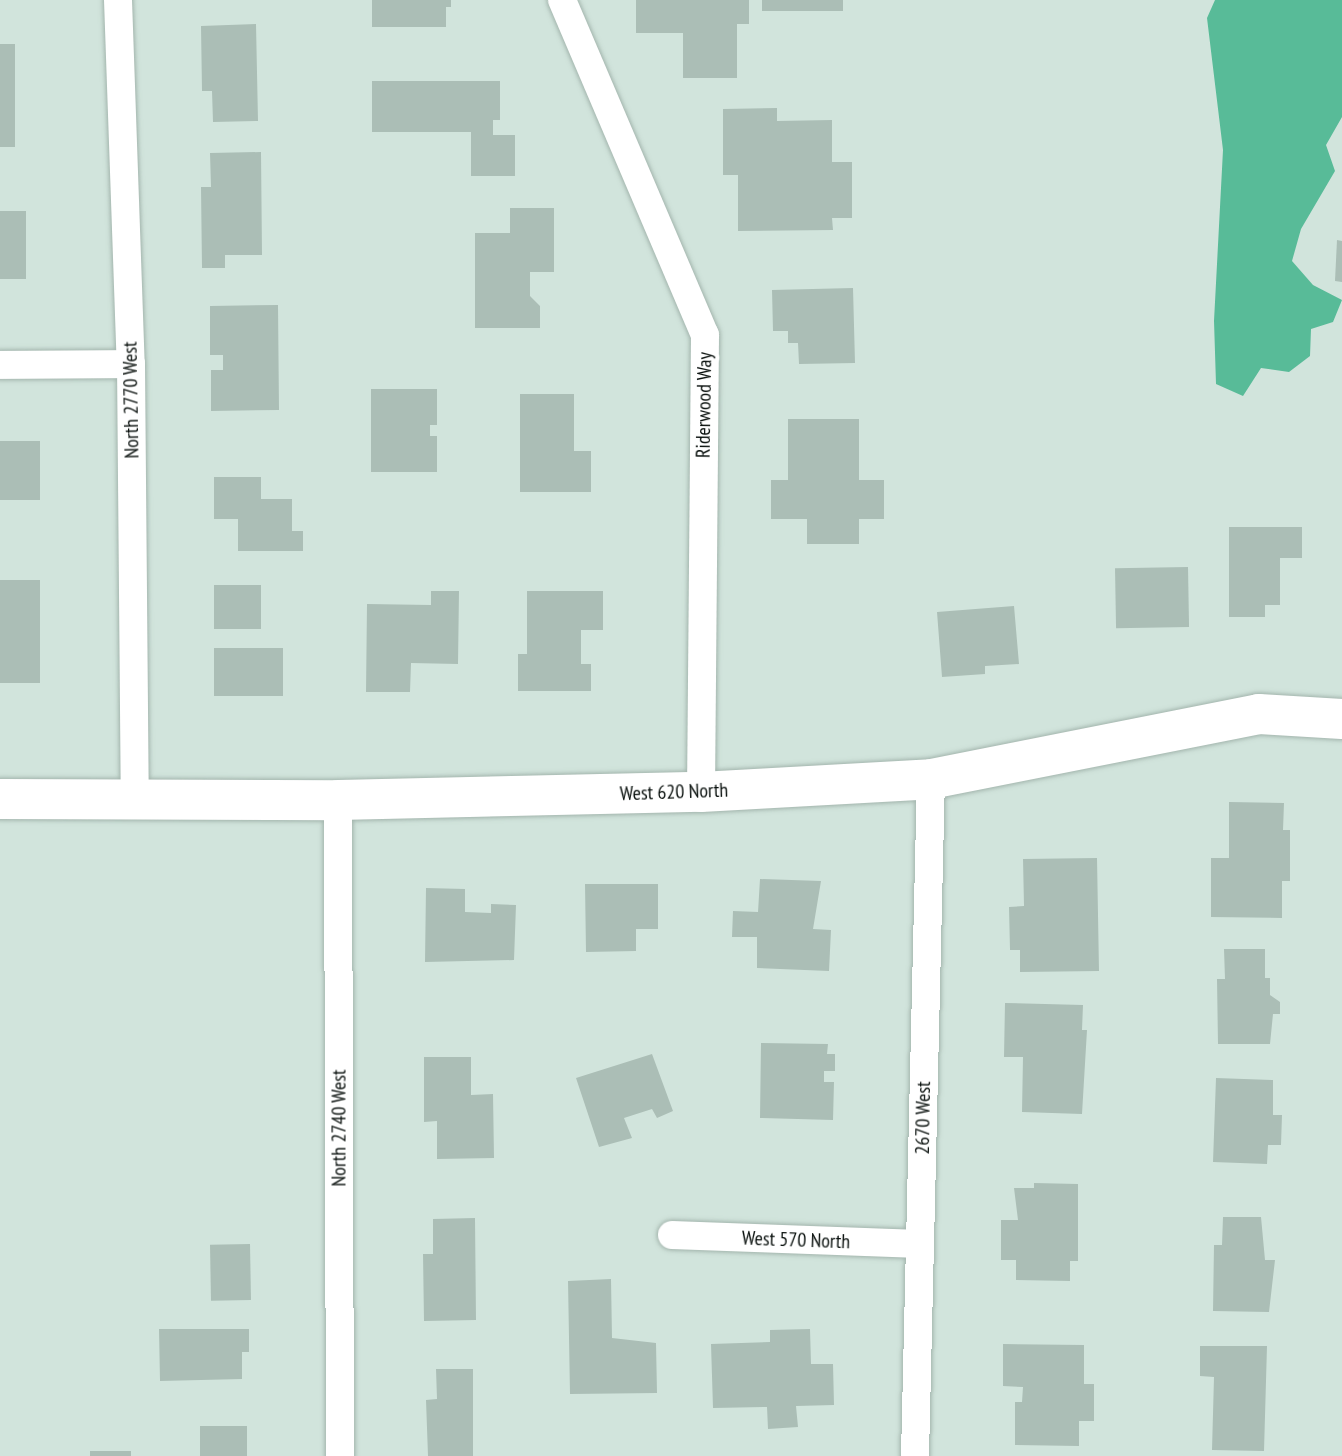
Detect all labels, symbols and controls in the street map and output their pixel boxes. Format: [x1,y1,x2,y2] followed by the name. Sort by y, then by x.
[118,341,144,459] street label: North 2770 West
[691,352,717,458] street label: Riderwood Way
[619,778,729,806] street label: West 620 North
[327,1069,351,1187] street label: North 2740 West
[910,1081,936,1155] street label: 2670 West
[741,1226,851,1254] street label: West 570 North

